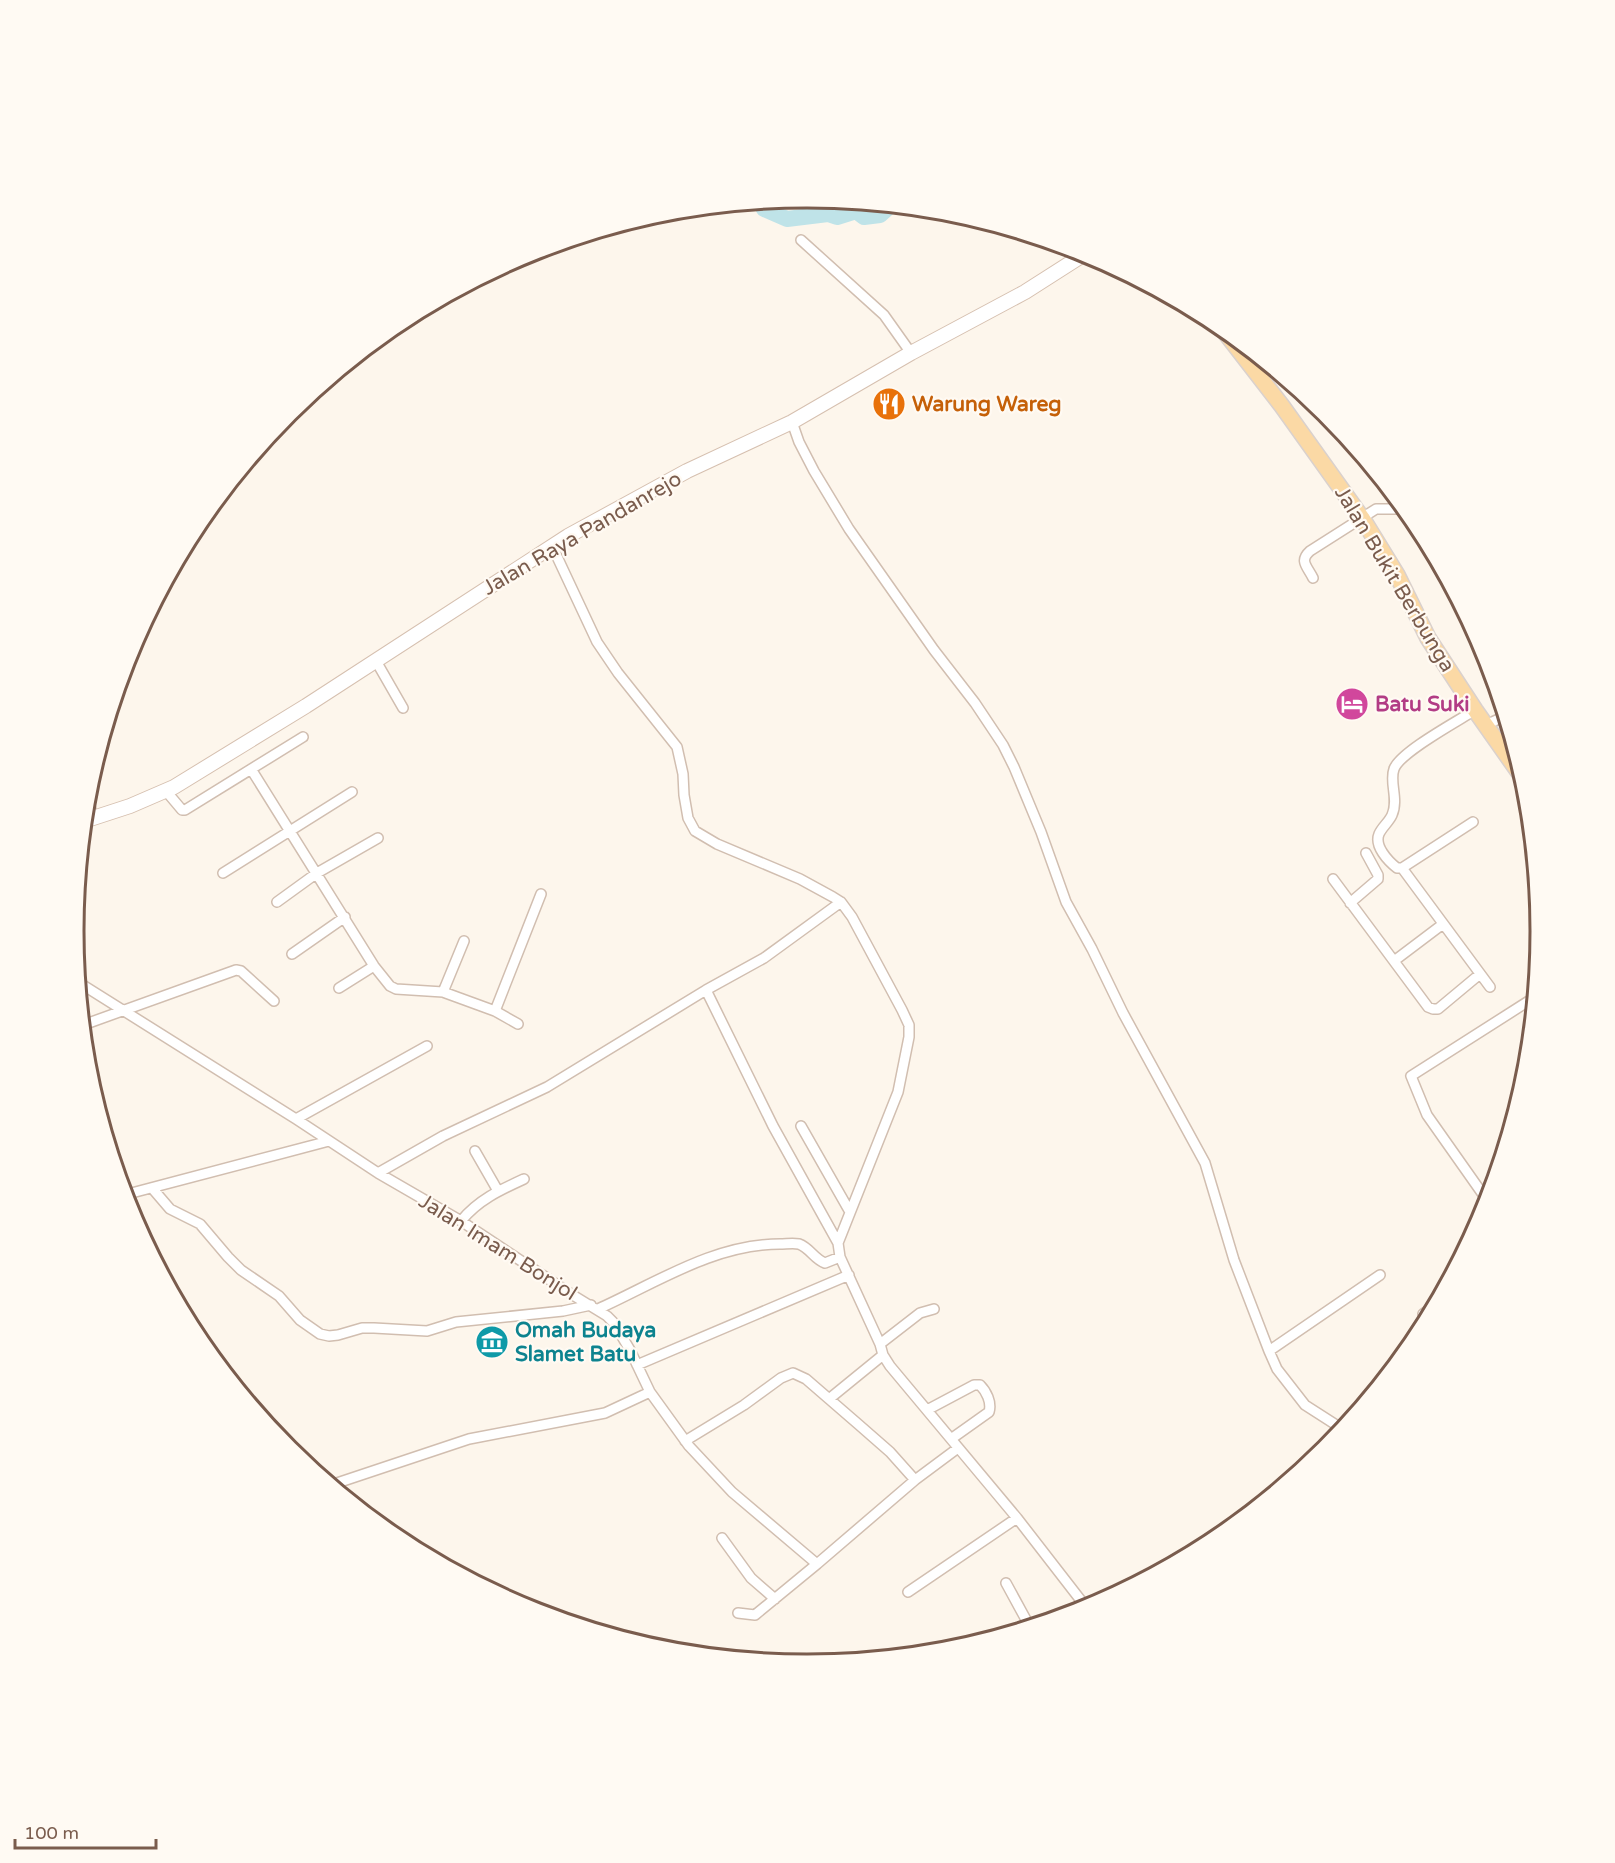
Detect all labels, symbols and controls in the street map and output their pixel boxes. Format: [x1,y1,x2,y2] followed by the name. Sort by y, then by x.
[871,386,907,422] restaurant icon: Warung Wareg
[912,392,1062,417] place label: Warung Wareg
[478,466,686,601] street label: Jalan Raya Pandanrejo
[1329,482,1460,677] street label: Jalan Bukit Berbunga
[1334,686,1370,722] hotel icon: Batu Suki
[1375,692,1470,717] place label: Batu Suki
[414,1189,581,1306] street label: Jalan Imam Bonjol
[515,1318,656,1367] place label: Omah Budaya Slamet Batu
[474,1324,510,1360] museum icon: Omah Budaya Slamet Batu
[15,1812,156,1850] scale bar
[24,1822,79,1844] text: 100 m

